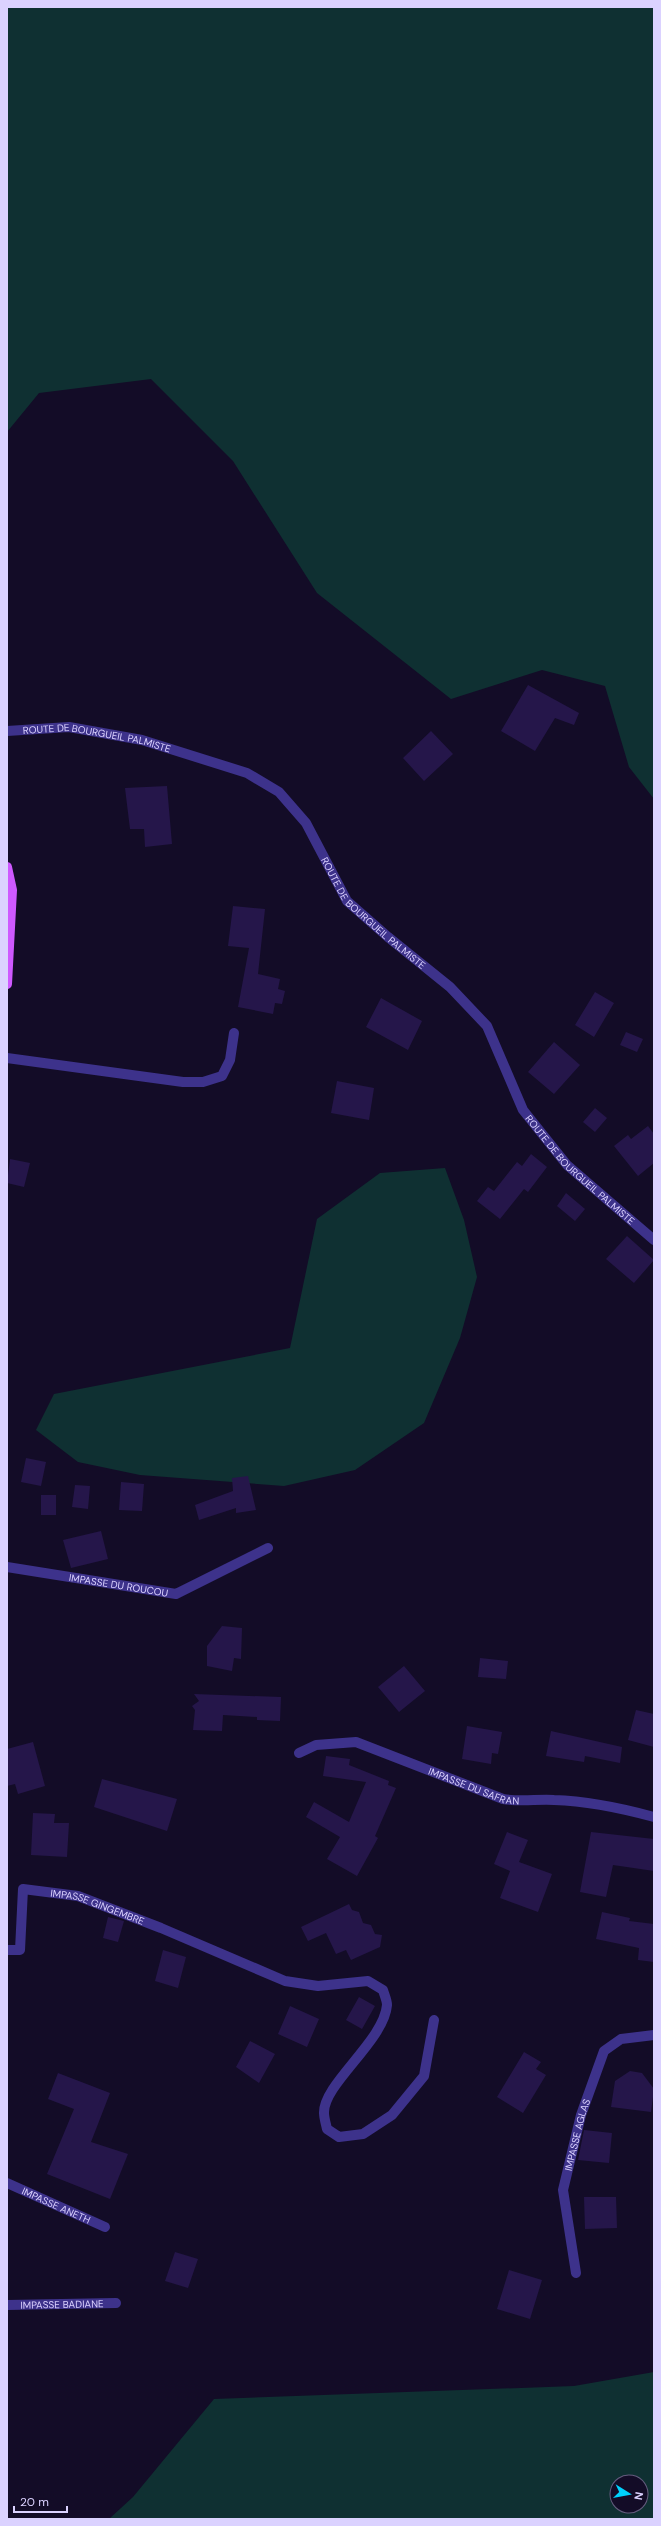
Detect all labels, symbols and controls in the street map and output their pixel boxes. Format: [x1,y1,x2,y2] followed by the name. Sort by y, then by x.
[22,721,173,756] street label: ROUTE DE BOURGUEIL PALMISTE
[318,855,428,972] street label: ROUTE DE BOURGUEIL PALMISTE
[522,1112,638,1228] street label: ROUTE DE BOURGUEIL PALMISTE
[68,1571,169,1600] street label: IMPASSE DU ROUCOU
[426,1765,520,1807] street label: IMPASSE DU SAFRAN
[50,1887,146,1928] street label: IMPASSE GINGEMBRE
[562,2097,593,2172] street label: IMPASSE AGLAS
[20,2185,93,2227] street label: IMPASSE ANETH
[20,2297,104,2312] street label: IMPASSE BADIANE
[609,2474,649,2514] north arrow
[14,2488,67,2514] scale bar
[631,2491,646,2501] text: N
[20,2494,49,2510] text: 20 m

